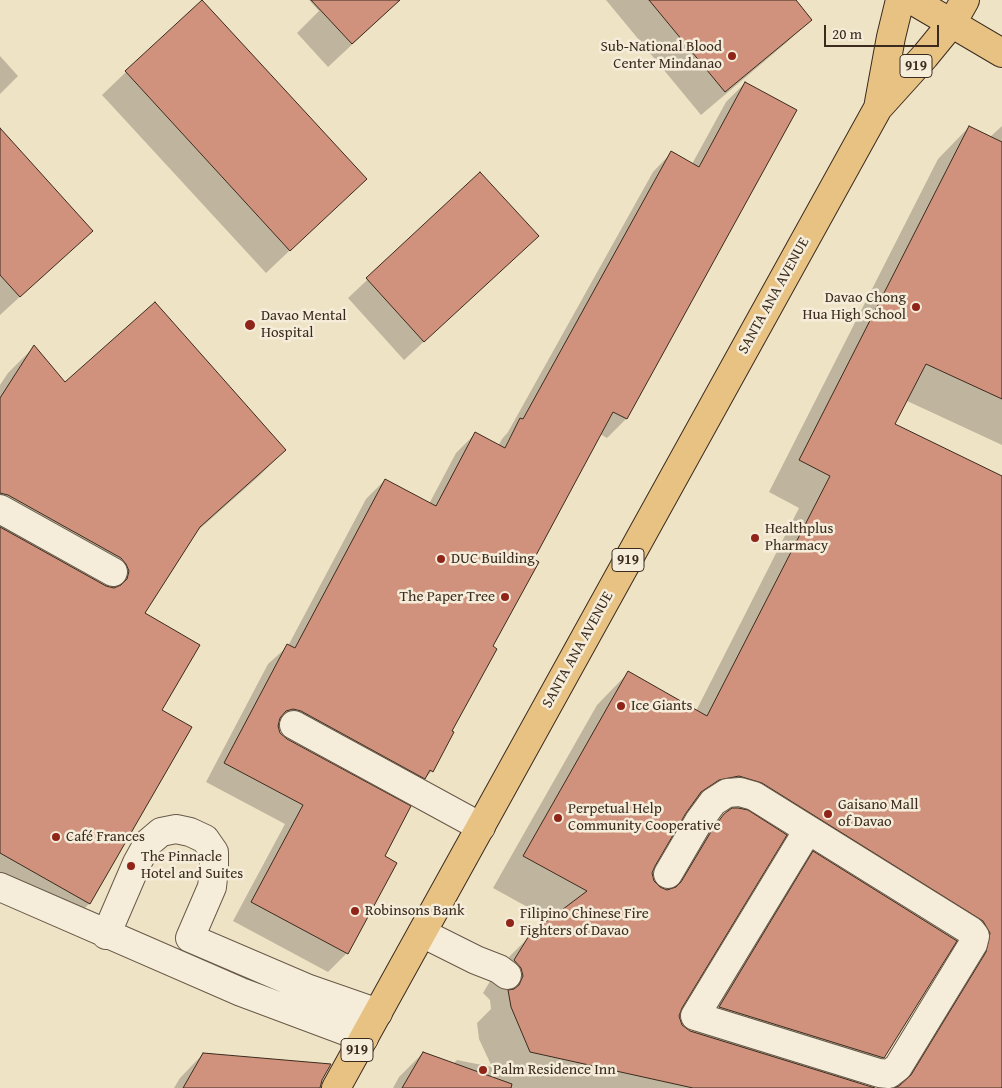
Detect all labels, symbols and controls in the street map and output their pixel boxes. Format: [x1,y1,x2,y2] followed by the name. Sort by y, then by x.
[827,15,942,47] scale bar
[832,23,862,44] text: 20 m
[601,38,722,73] place label: Sub-National Blood Center Mindanao
[726,50,738,62] marker: Sub-National Blood Center Mindanao
[900,54,932,78] road number: 919
[735,235,813,357] street label: SANTA ANA AVENUE
[802,289,906,324] place label: Davao Chong Hua High School
[910,301,922,313] marker: Davao Chong Hua High School
[261,307,347,342] place label: Davao Mental Hospital
[243,318,257,332] marker: Davao Mental Hospital
[765,520,833,555] place label: Healthplus Pharmacy
[749,532,761,544] marker: Healthplus Pharmacy
[612,548,644,572] road number: 919
[451,550,535,568] place label: DUC Building
[435,553,447,565] marker: DUC Building
[400,588,495,606] place label: The Paper Tree
[539,589,617,711] street label: SANTA ANA AVENUE
[499,591,511,603] marker: The Paper Tree
[631,697,692,715] place label: Ice Giants
[615,700,627,712] marker: Ice Giants
[838,796,918,831] place label: Gaisano Mall of Davao
[568,800,721,835] place label: Perpetual Help Community Cooperative
[822,808,834,820] marker: Gaisano Mall of Davao
[552,812,564,824] marker: Perpetual Help Community Cooperative
[66,828,145,846] place label: Café Frances
[50,831,62,843] marker: Café Frances
[141,848,243,883] place label: The Pinnacle Hotel and Suites
[125,860,137,872] marker: The Pinnacle Hotel and Suites
[365,902,465,920] place label: Robinsons Bank
[349,905,361,917] marker: Robinsons Bank
[520,905,649,940] place label: Filipino Chinese Fire Fighters of Davao
[504,917,516,929] marker: Filipino Chinese Fire Fighters of Davao
[341,1038,373,1062] road number: 919
[493,1061,616,1079] place label: Palm Residence Inn
[477,1064,489,1076] marker: Palm Residence Inn

